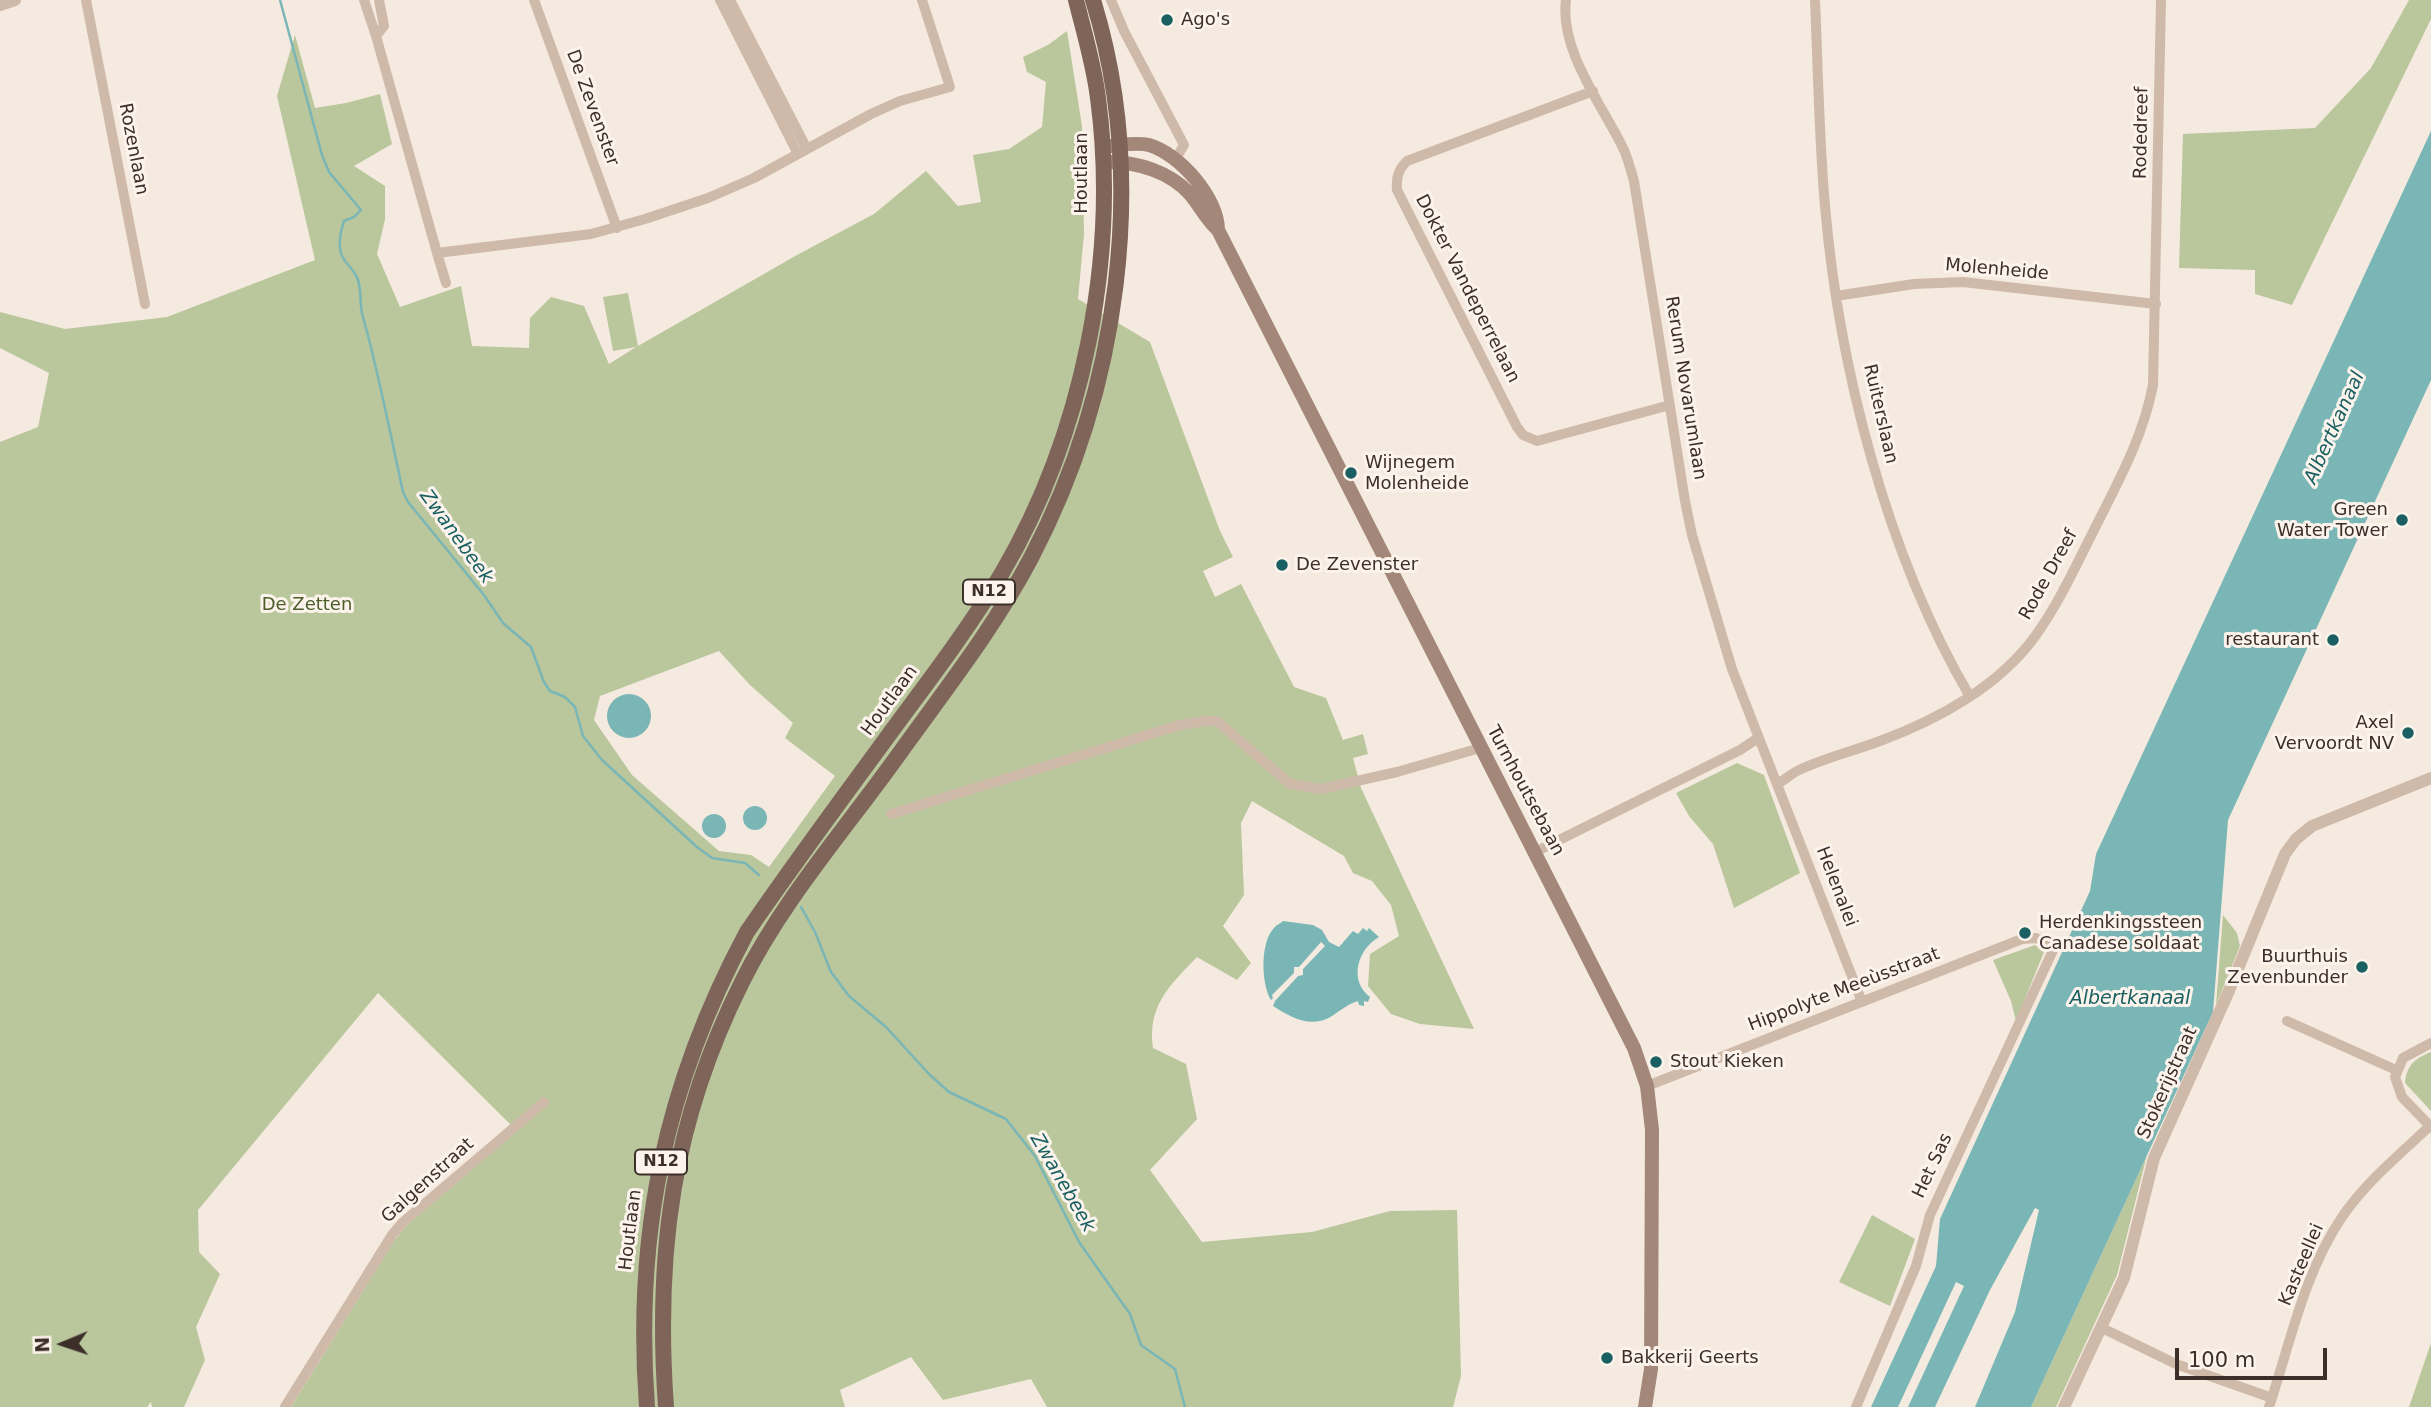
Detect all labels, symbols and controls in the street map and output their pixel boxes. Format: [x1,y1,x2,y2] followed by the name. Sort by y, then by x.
[1181,9,1230,31] place label: Ago's
[1159,12,1175,28] marker: Ago's
[561,47,623,169] street label: De Zevenster
[2130,87,2154,179] street label: Rodedreef
[114,101,152,197] street label: Rozenlaan
[1071,132,1093,214] street label: Houtlaan
[1410,191,1524,387] street label: Dokter Vandeperrelaan
[1944,255,2050,285] street label: Molenheide
[1660,295,1710,481] street label: Rerum Novarumlaan
[1858,362,1902,466] street label: Ruiterslaan
[2300,368,2370,488] water label: Albertkanaal
[1365,452,1469,494] place label: Wijnegem Molenheide
[1343,465,1359,481] marker: Wijnegem Molenheide
[414,486,498,588] water label: Zwanebeek
[2277,499,2388,542] place label: Green Water Tower
[2394,512,2410,528] marker: Green Water Tower
[2015,526,2083,624] street label: Rode Dreef
[1296,554,1418,576] place label: De Zevenster
[1274,557,1290,573] marker: De Zevenster
[963,580,1015,604] road number: N12
[262,594,352,616] park label: De Zetten
[2225,629,2319,651] place label: restaurant
[2325,632,2341,648] marker: restaurant
[857,662,923,740] street label: Houtlaan
[2275,712,2394,754] place label: Axel Vervoordt NV
[1482,722,1568,860] street label: Turnhoutsebaan
[2400,725,2416,741] marker: Axel Vervoordt NV
[1811,844,1861,930] street label: Helenalei
[2039,912,2202,954] place label: Herdenkingssteen Canadese soldaat
[2017,925,2033,941] marker: Herdenkingssteen Canadese soldaat
[1745,943,1943,1037] street label: Hippolyte Meeùsstraat
[2227,946,2348,988] place label: Buurthuis Zevenbunder
[2354,959,2370,975] marker: Buurthuis Zevenbunder
[2070,988,2190,1010] water label: Albertkanaal
[2134,1023,2202,1143] street label: Stokerijstraat
[1670,1051,1784,1073] place label: Stout Kieken
[1648,1054,1664,1070] marker: Stout Kieken
[1025,1130,1099,1236] water label: Zwanebeek
[1909,1130,1957,1202] street label: Het Sas
[377,1134,479,1228] street label: Galgenstraat
[635,1150,687,1174] road number: N12
[615,1188,647,1272] street label: Houtlaan
[2275,1221,2329,1309] street label: Kasteellei
[28,1309,98,1379] north arrow
[2179,1334,2331,1378] scale bar
[31,1336,53,1353] text: N
[1621,1347,1759,1369] place label: Bakkerij Geerts
[2188,1348,2255,1372] text: 100 m
[1599,1350,1615,1366] marker: Bakkerij Geerts

